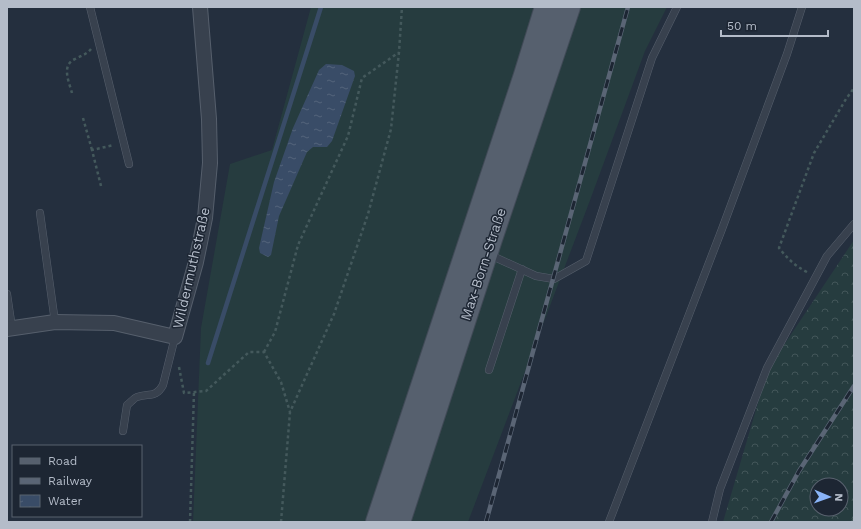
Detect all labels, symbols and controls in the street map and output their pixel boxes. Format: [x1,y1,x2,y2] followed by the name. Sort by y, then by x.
[721,12,828,38] scale bar
[727,19,757,33] text: 50 m
[169,206,213,330] street label: Wildermuthstraße
[457,206,509,322] street label: Max-Born-Straße
[12,445,142,517] legend
[48,454,77,468] text: Road
[48,474,93,488] text: Railway
[809,477,849,517] north arrow
[832,493,845,502] text: N
[48,494,83,508] text: Water

